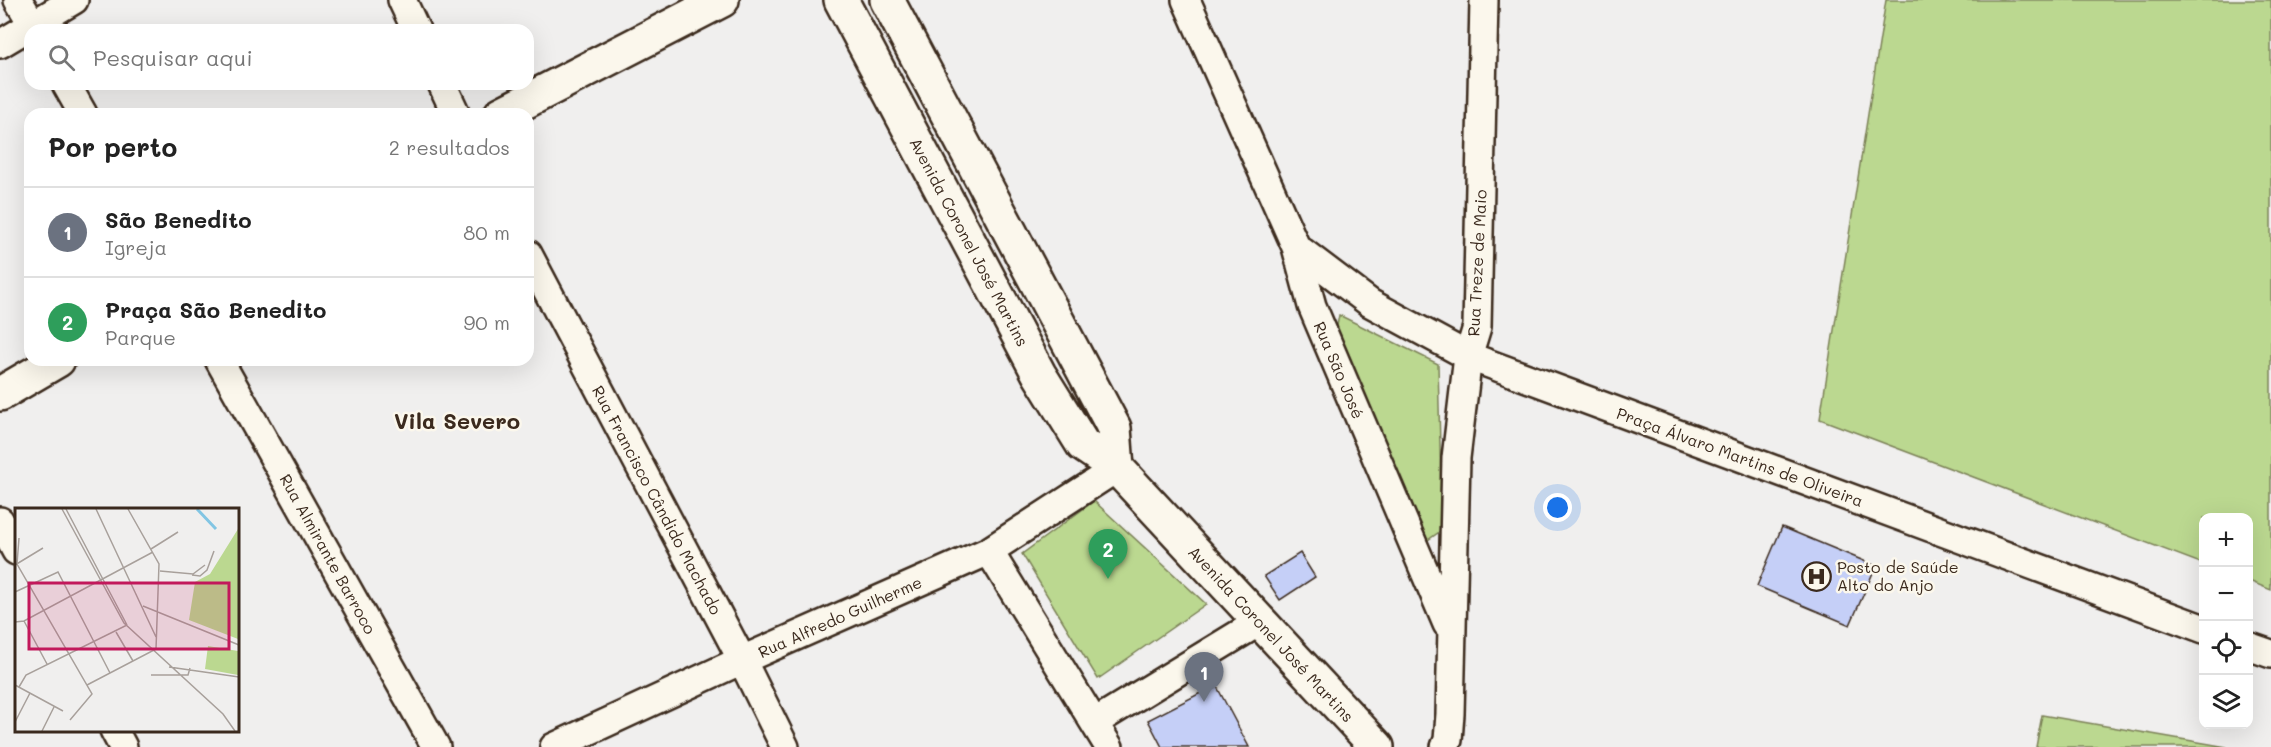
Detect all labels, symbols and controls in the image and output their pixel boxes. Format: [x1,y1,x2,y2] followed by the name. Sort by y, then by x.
[24,24,534,90] search box
[45,41,78,74] icon: search
[93,43,253,72] text: Pesquisar aqui
[48,130,177,164] text: Por perto
[389,134,510,160] text: 2 resultados
[905,134,1034,350] street label: Avenida Coronel José Martins
[1462,189,1491,337] street label: Rua Treze de Maio
[105,205,252,234] text: São Benedito
[63,219,72,245] text: 1
[463,219,510,245] text: 80 m
[105,234,167,260] text: Igreja
[105,295,326,324] text: Praça São Benedito
[62,309,73,335] text: 2
[464,309,510,335] text: 90 m
[1310,318,1369,422] street label: Rua São José
[105,324,176,350] text: Parque
[588,381,727,618] street label: Rua Francisco Cândido Machado
[1614,402,1866,511] street label: Praça Álvaro Martins de Oliveira
[394,406,520,435] district label: Vila Severo
[276,470,381,638] street label: Rua Almirante Barroco
[1543,493,1572,522] your location
[15,508,238,732] inset map
[2199,513,2253,729] map controls
[2199,513,2253,567] button: +
[1088,530,1128,579] pin: 2
[1184,541,1359,726] street label: Avenida Coronel José Martins
[1837,556,1959,595] place label: Posto de Saúde Alto do Anjo
[1800,560,1832,592] hospital icon: Posto de Saúde Alto do Anjo
[2199,567,2253,621] button: −
[755,571,925,662] street label: Rua Alfredo Guilherme
[2199,621,2253,675] button: locate
[1184,652,1224,702] pin: 1
[2199,675,2253,729] button: layers

